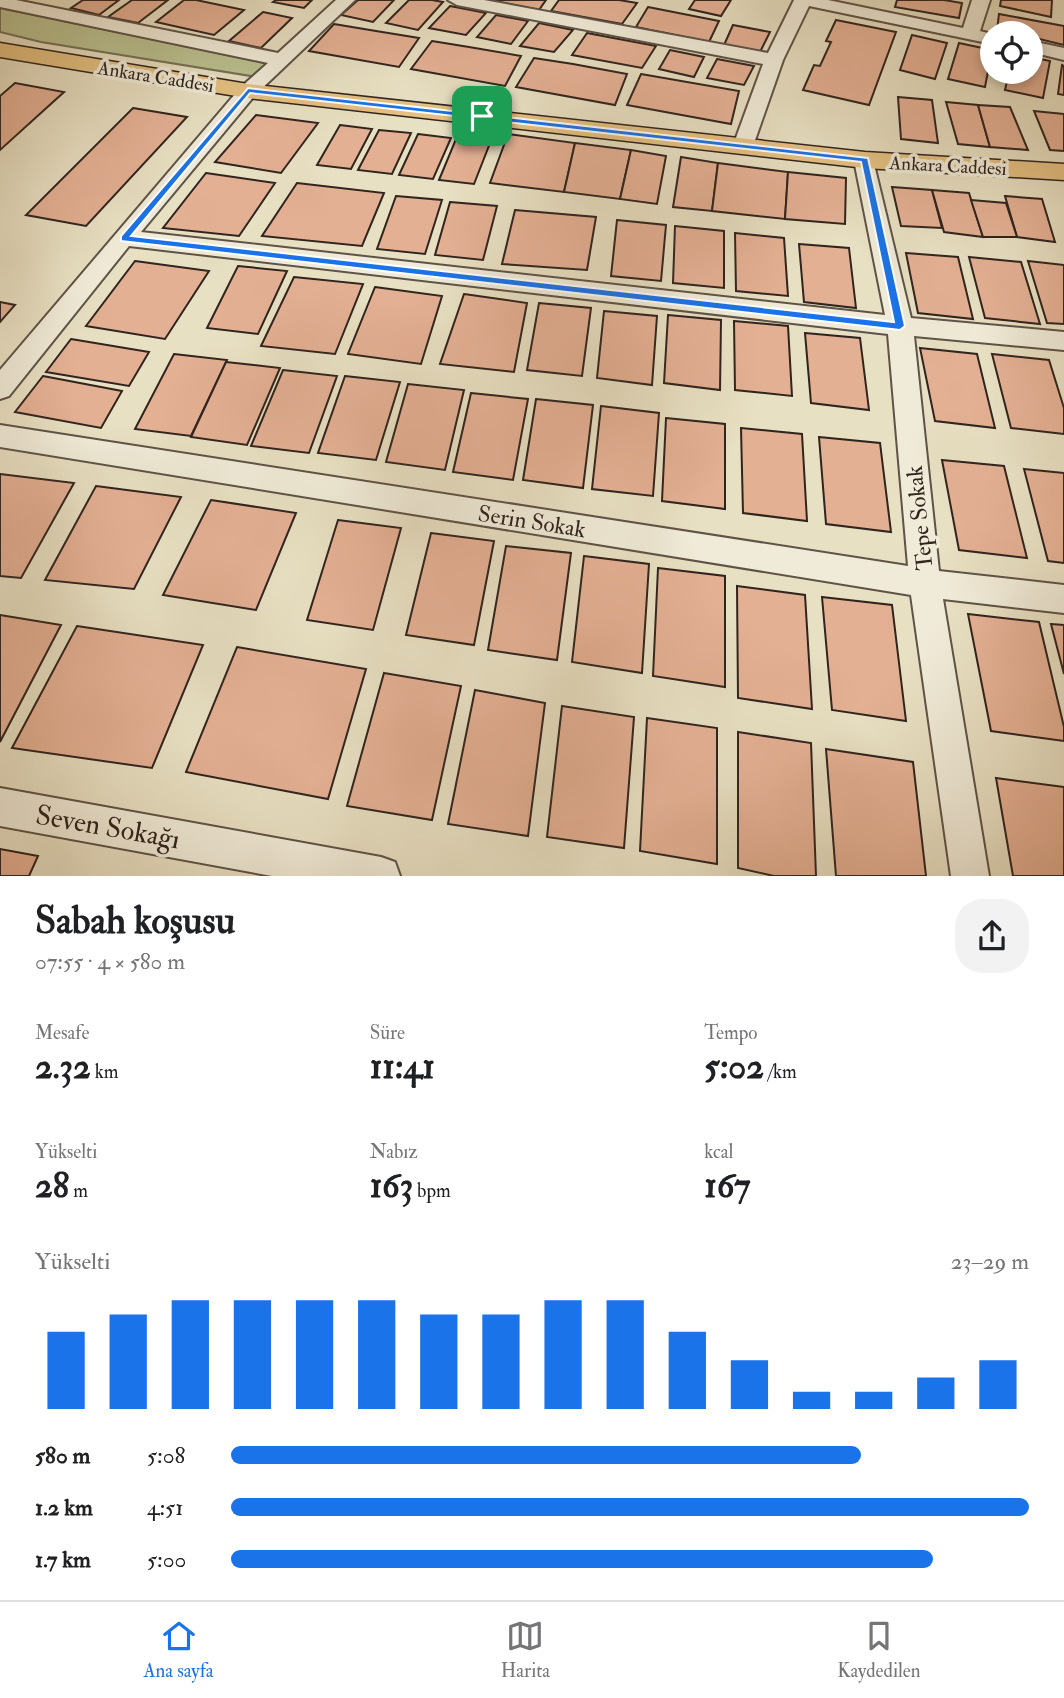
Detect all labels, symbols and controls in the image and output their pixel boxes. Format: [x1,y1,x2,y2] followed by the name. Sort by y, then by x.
[980,21,1043,84] map controls
[980,21,1043,84] button: locate
[95,56,216,98] street label: Ankara Caddesi
[452,86,512,146] pin
[463,97,501,135] icon: arrive
[888,151,1007,181] street label: Ankara Caddesi
[900,464,940,572] street label: Tepe Sokak
[476,499,588,544] street label: Serin Sokak
[33,798,183,857] street label: Seven Sokağı
[35,897,235,945] text: Sabah koşusu
[955,899,1029,973] button: share
[35,947,185,976] text: 07:55 · 4 × 580 m
[35,1021,89,1045] text: Mesafe
[370,1021,405,1045] text: Süre
[704,1021,757,1045] text: Tempo
[35,1045,91,1089] text: 2.32
[370,1045,435,1089] text: 11:41
[704,1045,764,1089] text: 5:02
[91,1060,119,1084] text: km
[764,1060,797,1084] text: /km
[35,1140,97,1164] text: Yükselti
[370,1140,418,1164] text: Nabız
[704,1140,733,1164] text: kcal
[35,1164,69,1208] text: 28
[370,1164,413,1208] text: 163
[704,1164,750,1208] text: 167
[69,1179,88,1203] text: m
[413,1179,451,1203] text: bpm
[35,1247,110,1276] text: Yükselti
[951,1247,1029,1276] text: 23–29 m
[35,1441,90,1470] text: 580 m
[147,1441,185,1470] text: 5:08
[35,1493,93,1522] text: 1.2 km
[147,1493,183,1522] text: 4:51
[35,1545,91,1574] text: 1.7 km
[147,1545,186,1574] text: 5:00
[144,1617,214,1683] tab: Ana sayfa
[501,1617,550,1683] tab: Harita
[837,1617,920,1683] tab: Kaydedilen

